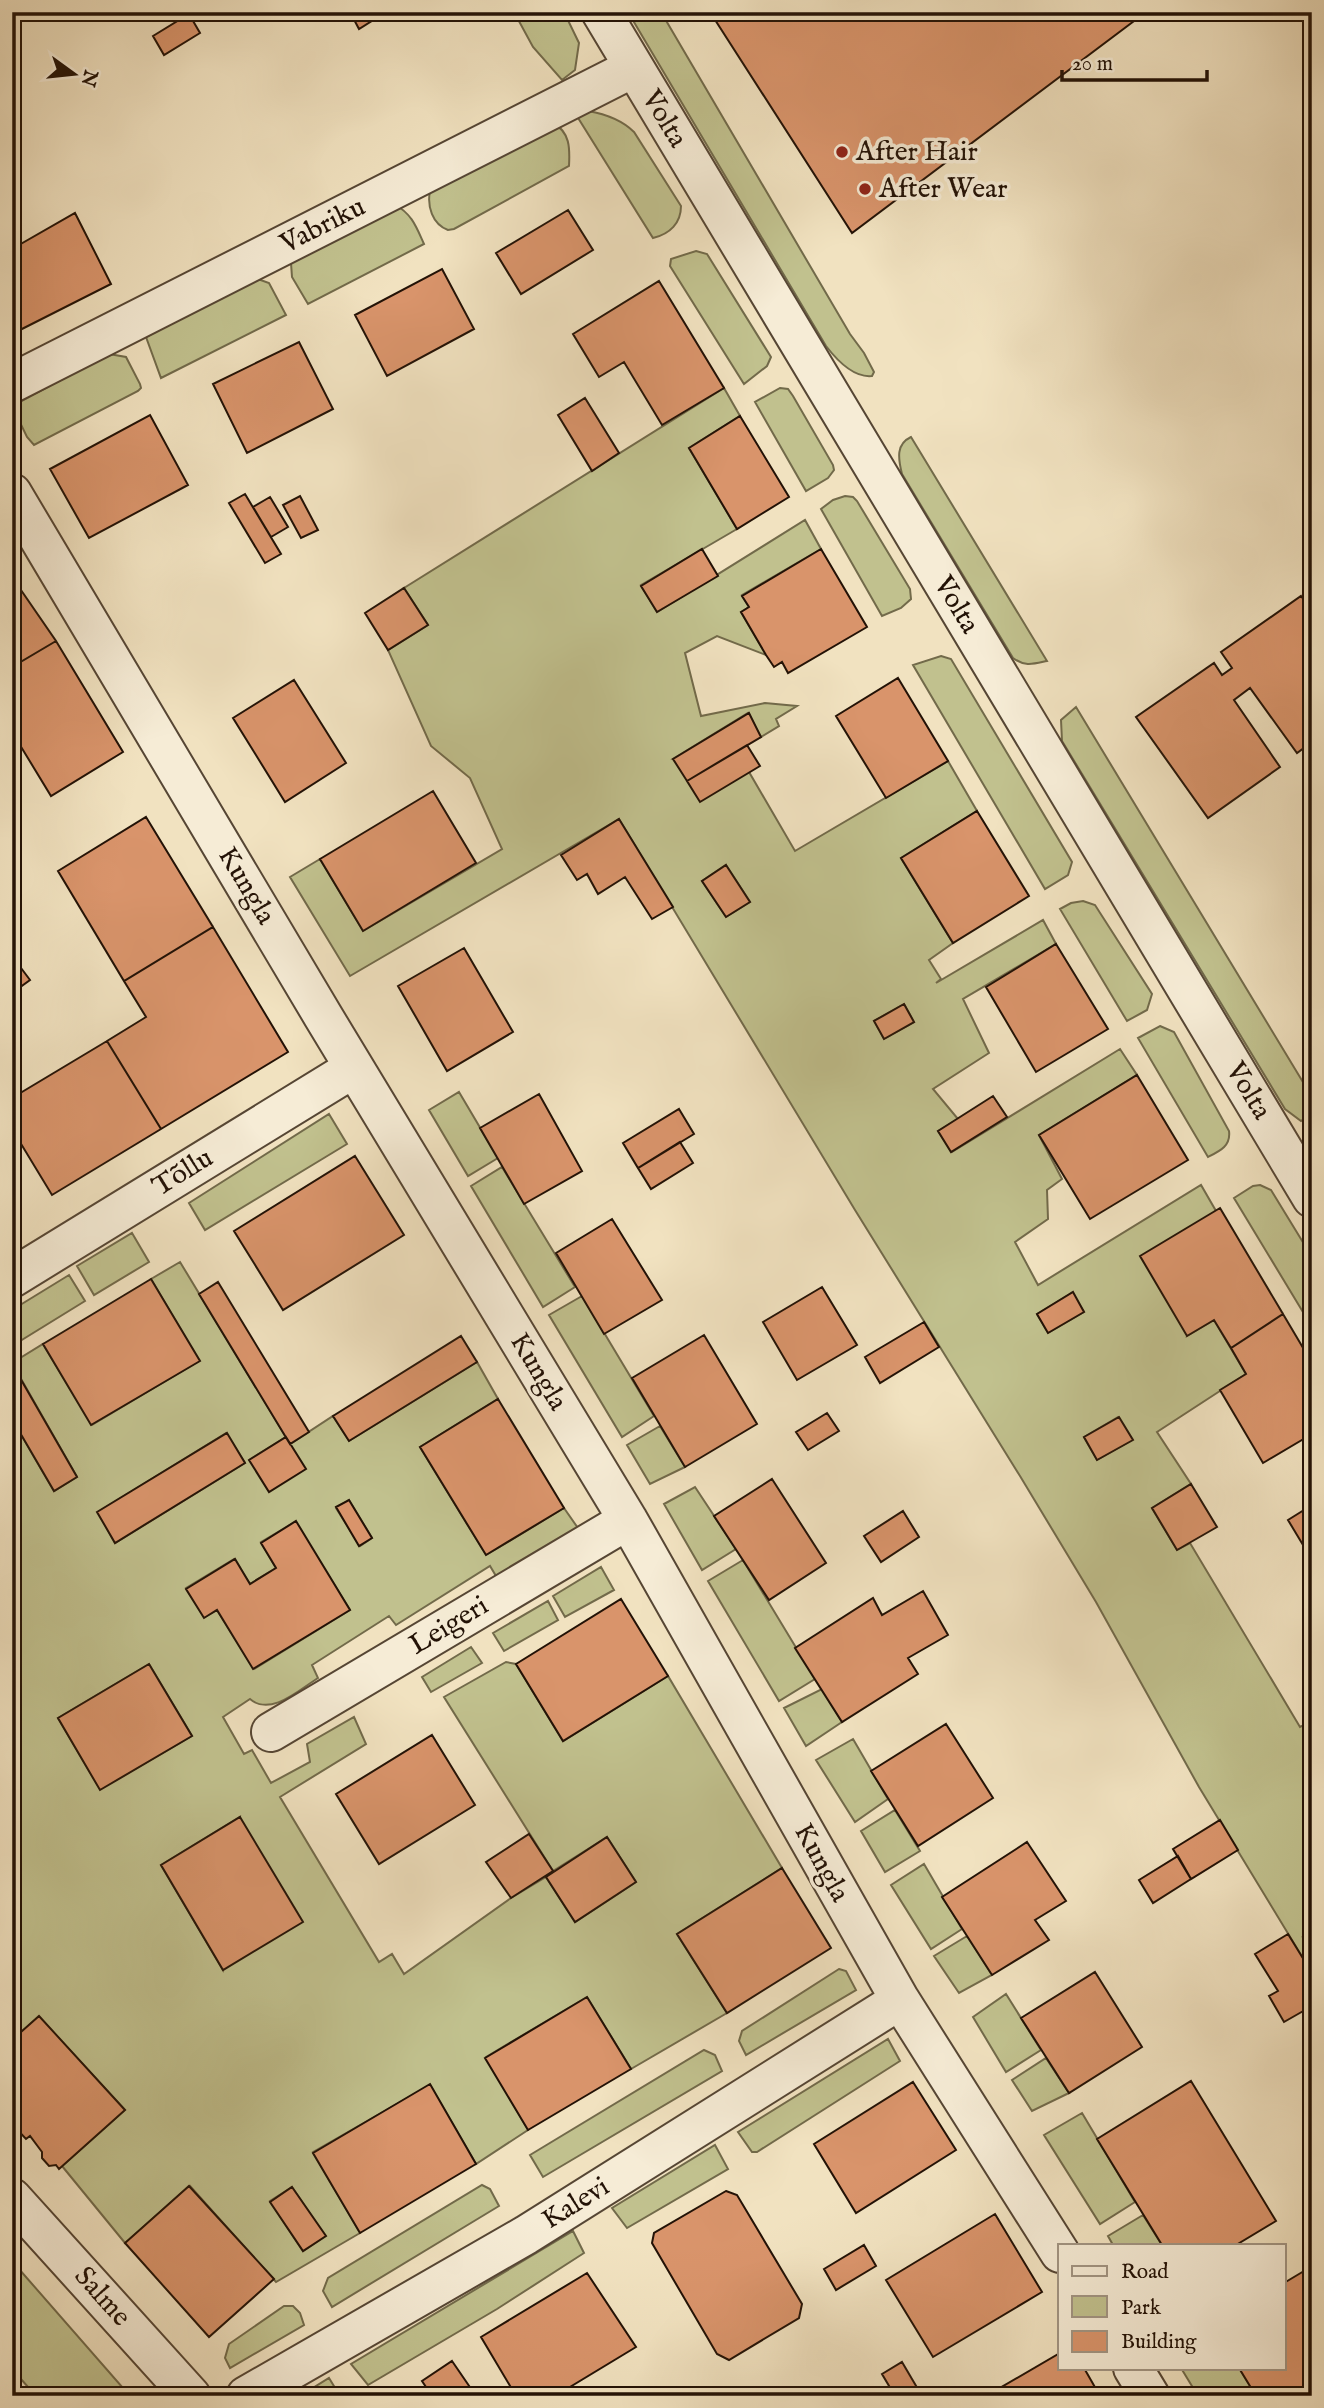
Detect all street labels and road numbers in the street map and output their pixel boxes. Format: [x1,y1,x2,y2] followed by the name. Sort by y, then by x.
[633,83,695,155] street label: Volta
[274,190,371,263] street label: Vabriku
[925,569,987,641] street label: Volta
[209,841,283,932] street label: Kungla
[1217,1055,1279,1127] street label: Volta
[146,1141,220,1205] street label: Tõllu
[501,1327,575,1418] street label: Kungla
[403,1589,495,1663] street label: Leigeri
[785,1818,857,1909] street label: Kungla
[536,2170,616,2238] street label: Kalevi
[66,2260,138,2334] street label: Salme

